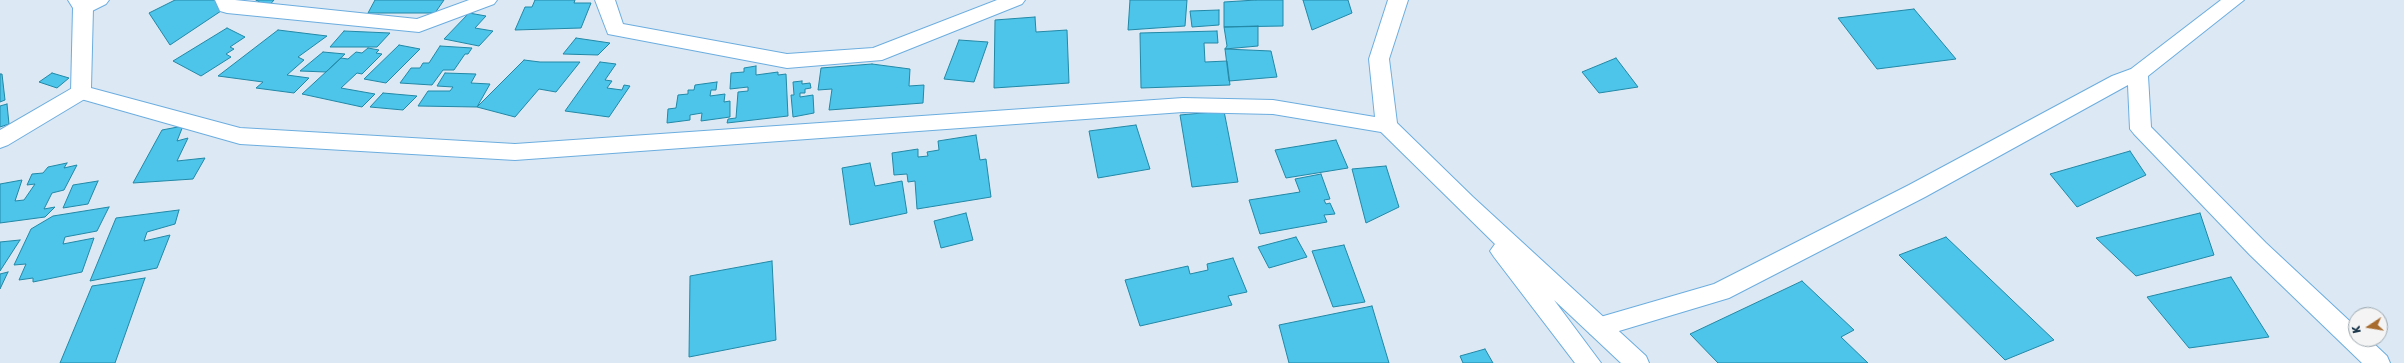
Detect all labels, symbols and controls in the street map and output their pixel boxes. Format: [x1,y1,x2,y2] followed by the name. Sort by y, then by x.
[2348,307,2388,347] north arrow
[2350,324,2364,334] text: K

